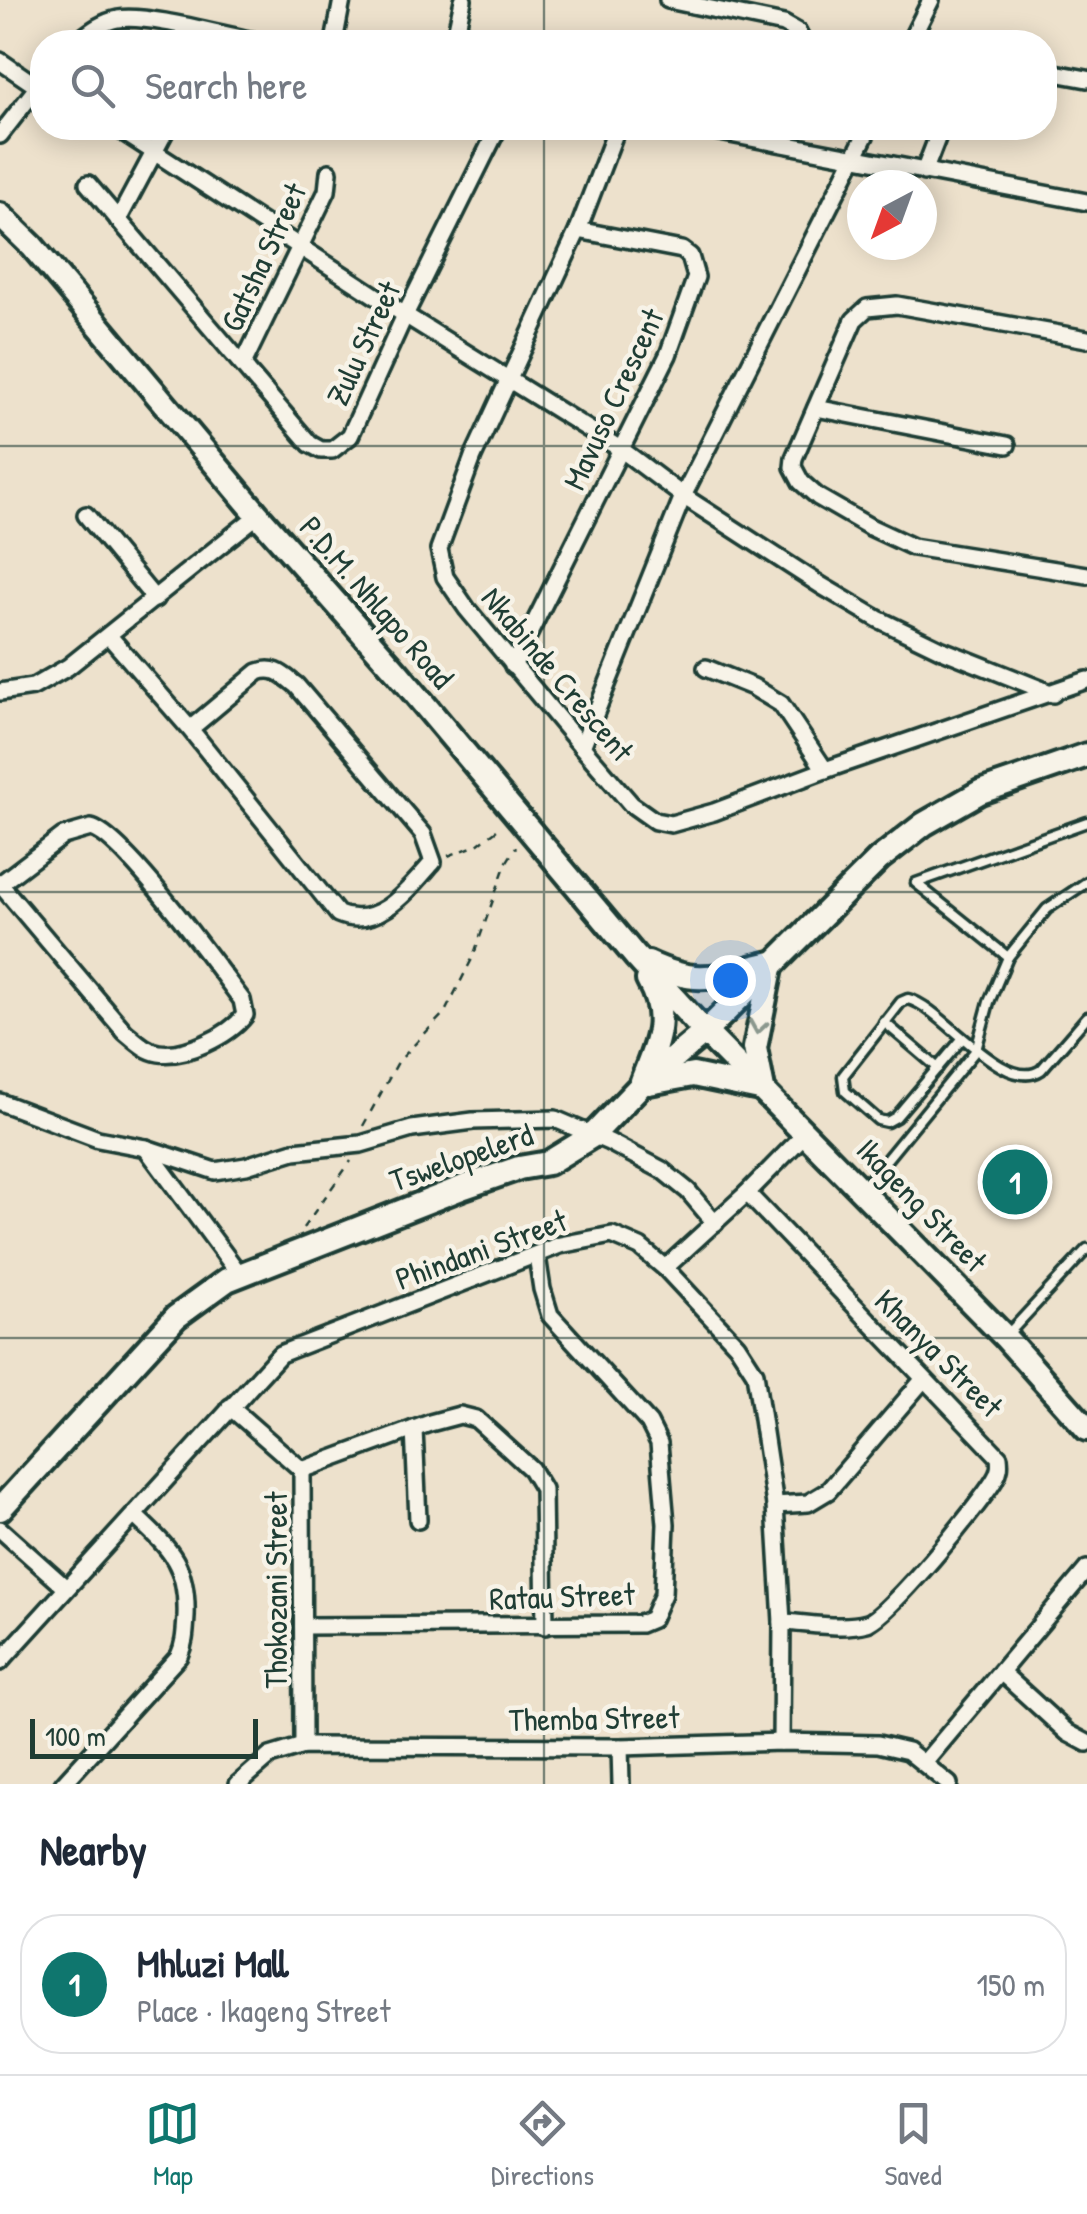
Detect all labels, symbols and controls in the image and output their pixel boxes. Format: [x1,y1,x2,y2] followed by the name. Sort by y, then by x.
[30,30,1057,140] search box
[65,58,120,113] icon: search
[145,59,307,111] text: Search here
[847,170,937,260] north arrow
[210,175,317,338] street label: Gatsha Street
[316,273,411,412] street label: Zulu Street
[552,301,674,497] street label: Mavuso Crescent
[290,507,464,697] street label: P.D.M. Nhlapo Road
[472,578,644,771] street label: Nkabinde Crescent
[705,955,756,1006] your location
[748,1018,769,1035] one-way arrow
[384,1112,538,1202] street label: Tswelopelerd
[847,1129,998,1282] street label: Ikageng Street
[982,1144,1048,1220] pin: 1
[390,1198,573,1300] street label: Phindani Street
[865,1279,1013,1427] street label: Khanya Street
[254,1490,297,1689] street label: Thokozani Street
[489,1572,636,1620] street label: Ratau Street
[508,1695,681,1741] street label: Themba Street
[30,1714,258,1758] scale bar
[45,1717,106,1755] text: 100 m
[40,1821,147,1878] text: Nearby
[137,1937,288,1989] text: Mhluzi Mall
[69,1963,80,2006] text: 1
[976,1963,1045,2006] text: 150 m
[137,1989,391,2032] text: Place · Ikageng Street
[145,2096,200,2194] tab: Map
[491,2096,594,2194] tab: Directions
[885,2096,942,2194] tab: Saved

